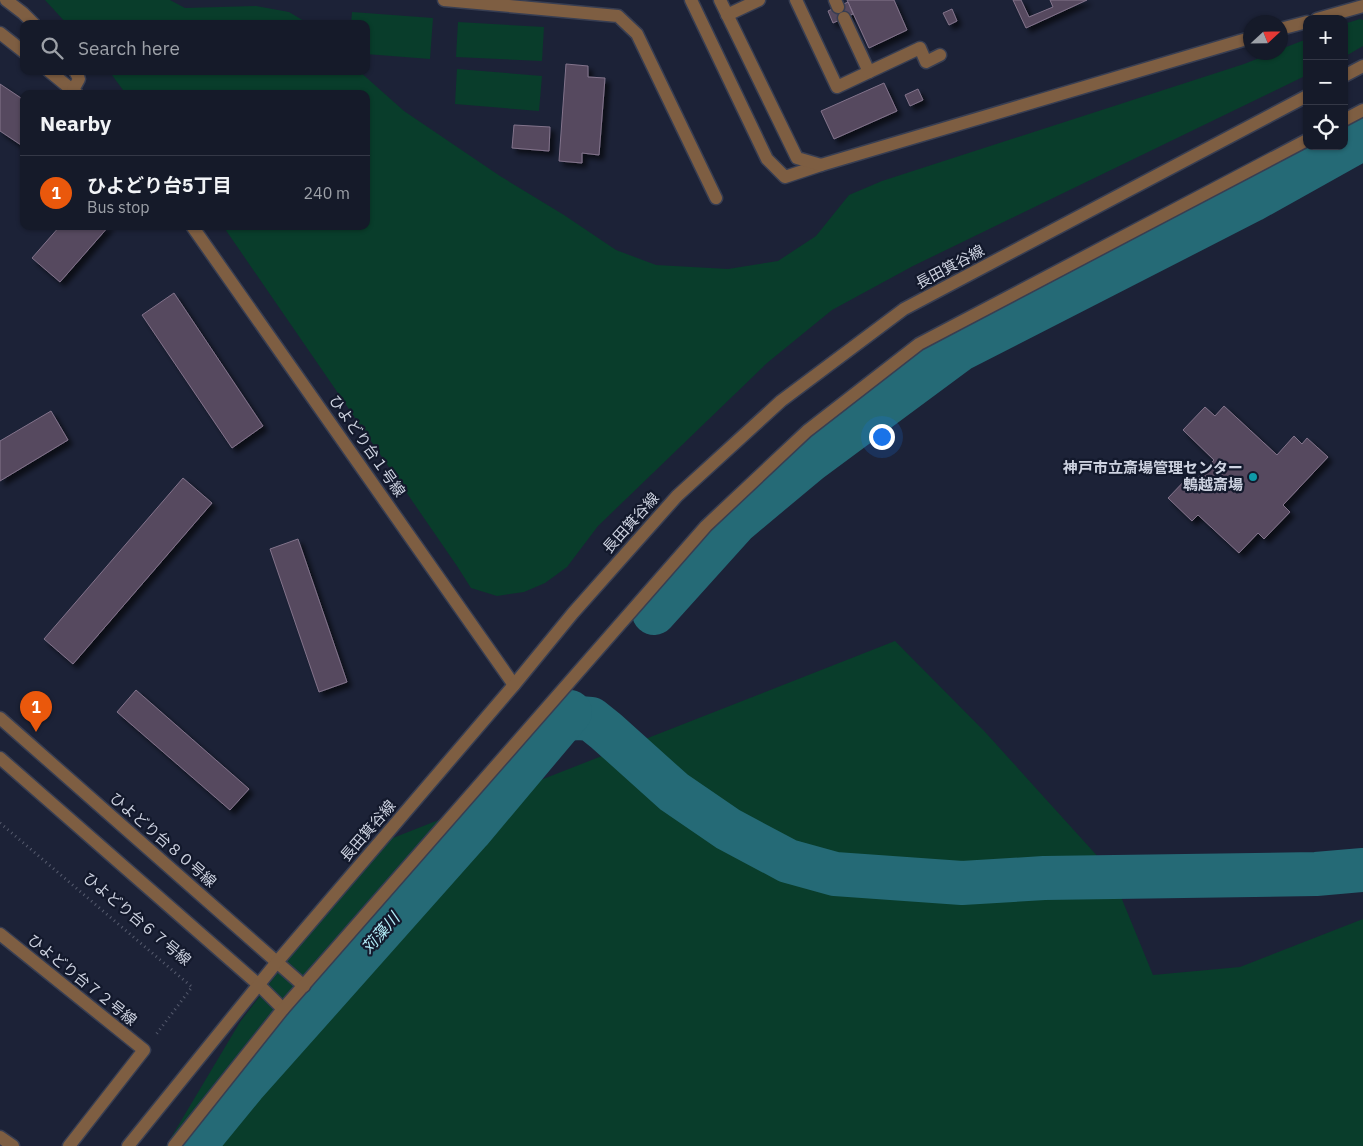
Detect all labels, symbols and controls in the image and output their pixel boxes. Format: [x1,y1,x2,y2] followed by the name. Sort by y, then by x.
[1243,15,1288,60] north arrow
[1303,15,1348,150] map controls
[1303,15,1348,60] button: +
[20,20,370,75] search box
[38,34,66,62] icon: search
[78,36,180,60] text: Search here
[1303,60,1348,105] button: −
[1303,105,1348,150] button: locate
[40,109,111,137] text: Nearby
[87,173,231,197] text: ひよどり台5丁目
[51,183,61,203] text: 1
[303,183,350,203] text: 240 m
[87,197,150,217] text: Bus stop
[912,241,987,293] street label: 長田箕谷線
[325,391,410,500] street label: ひよどり台１号線
[869,424,895,450] your location
[1062,458,1243,494] place label: 神戸市立斎場管理センター 鵯越斎場
[1247,471,1259,483] marker: 神戸市立斎場管理センター 鵯越斎場
[598,488,663,557] street label: 長田箕谷線
[20,691,52,732] pin: 1
[106,788,221,891] street label: ひよどり台８０号線
[336,796,399,865] street label: 長田箕谷線
[80,868,195,969] street label: ひよどり台６７号線
[357,907,405,958] water label: 苅藻川
[24,930,141,1029] street label: ひよどり台７２号線

